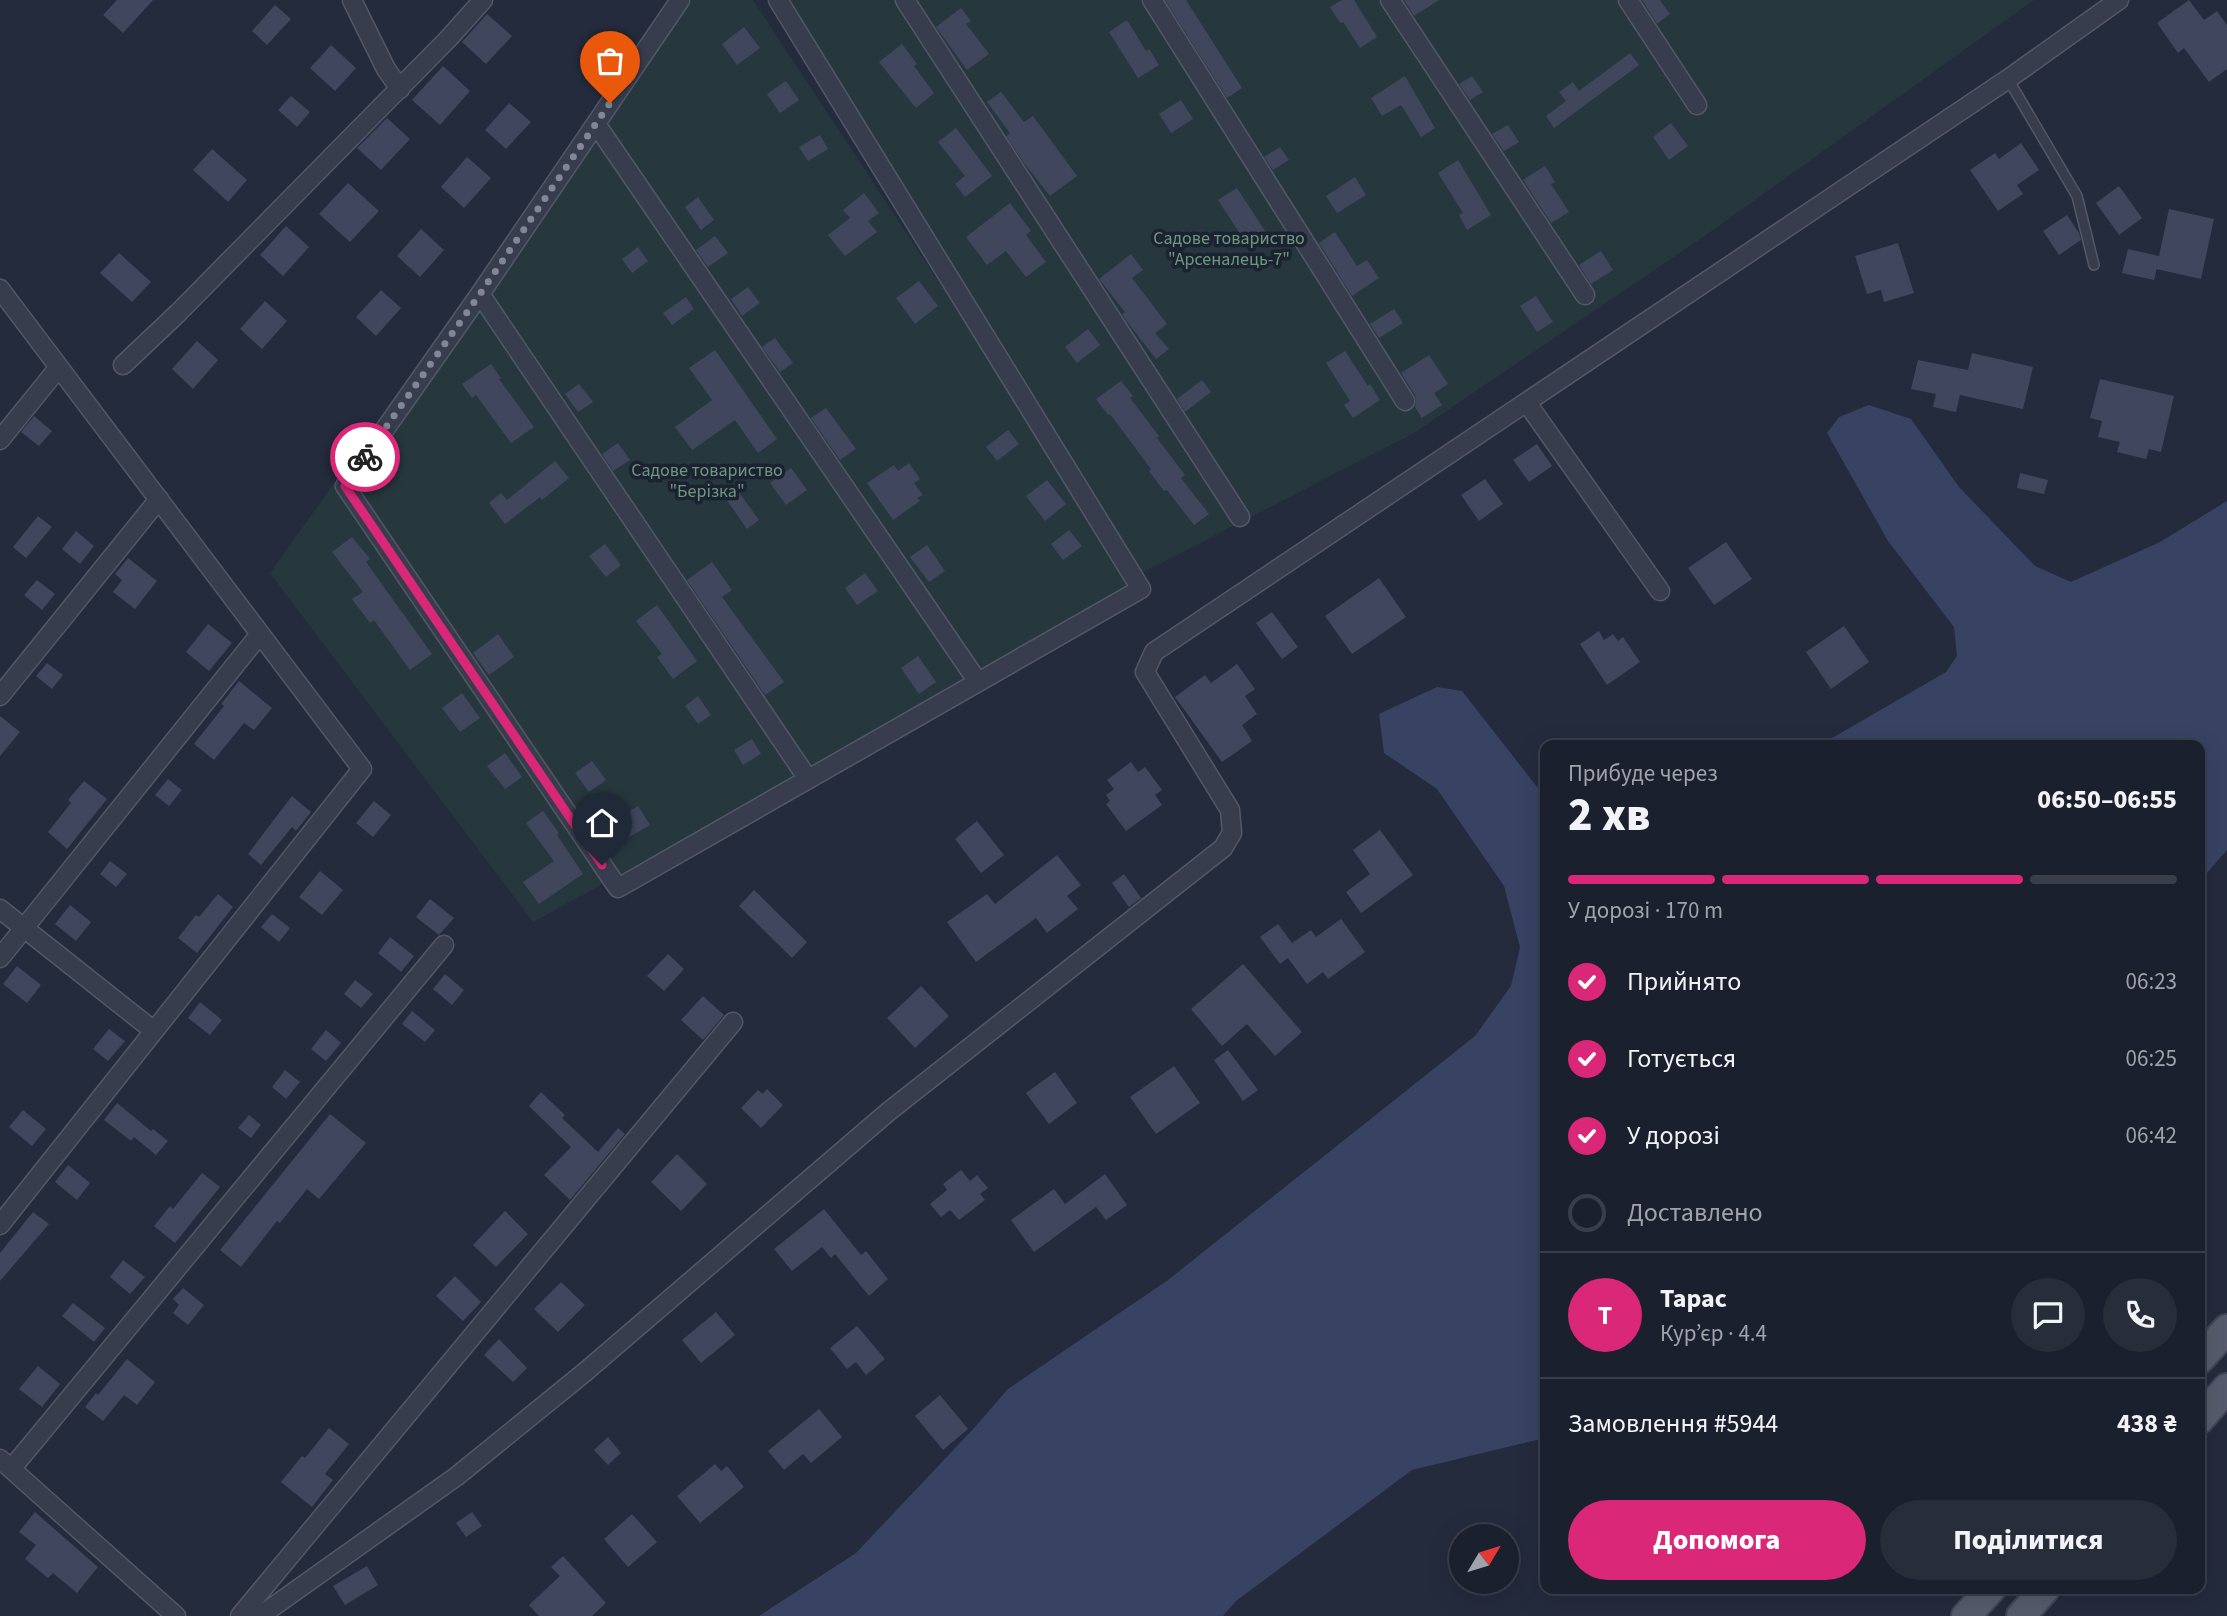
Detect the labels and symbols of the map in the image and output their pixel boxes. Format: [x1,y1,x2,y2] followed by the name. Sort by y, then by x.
[580,31,640,103] pin
[1153,226,1305,272] park label: Садове товариство "Арсеналець-7"
[330,422,400,492] courier
[631,458,783,504] park label: Садове товариство "Берізка"
[572,793,632,865] pin
[1449,1524,1519,1594] north arrow

